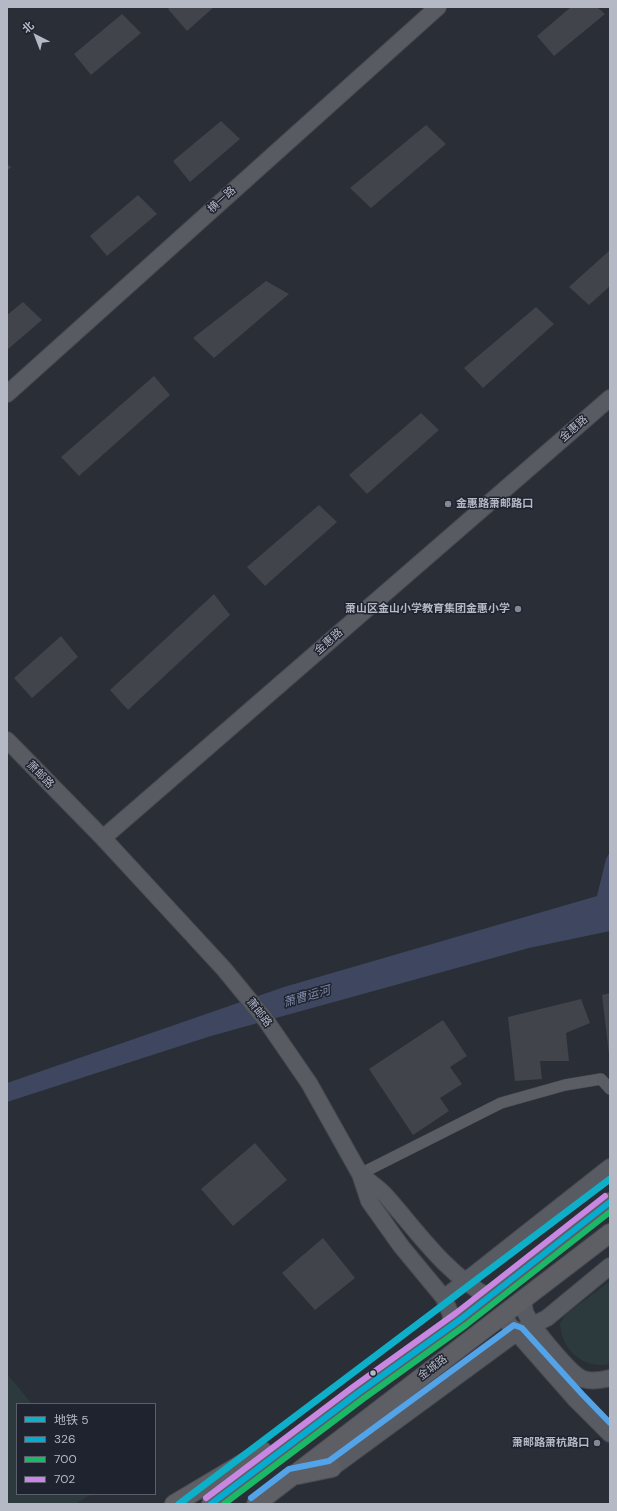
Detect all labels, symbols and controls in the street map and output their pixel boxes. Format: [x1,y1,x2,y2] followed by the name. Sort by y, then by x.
[16,16,56,56] north arrow
[19,18,37,36] text: 北
[205,184,239,216] street label: 横一路
[557,413,591,445] street label: 金惠路
[456,497,533,511] place label: 金惠路萧邮路口
[443,499,453,509] marker: 金惠路萧邮路口
[345,602,510,616] place label: 萧山区金山小学教育集团金惠小学
[513,604,523,614] marker: 萧山区金山小学教育集团金惠小学
[312,626,346,658] street label: 金惠路
[24,759,56,791] street label: 萧邮路
[282,983,332,1011] water label: 萧曹运河
[244,996,274,1030] street label: 萧邮路
[416,1353,450,1383] street label: 金城路
[368,1368,378,1378] unlabelled marker
[16,1403,156,1495] legend
[54,1412,89,1428] text: 地铁 5
[54,1431,76,1447] text: 326
[512,1436,589,1450] place label: 萧邮路萧杭路口
[592,1438,602,1448] marker: 萧邮路萧杭路口
[54,1451,77,1467] text: 700
[54,1471,75,1487] text: 702

